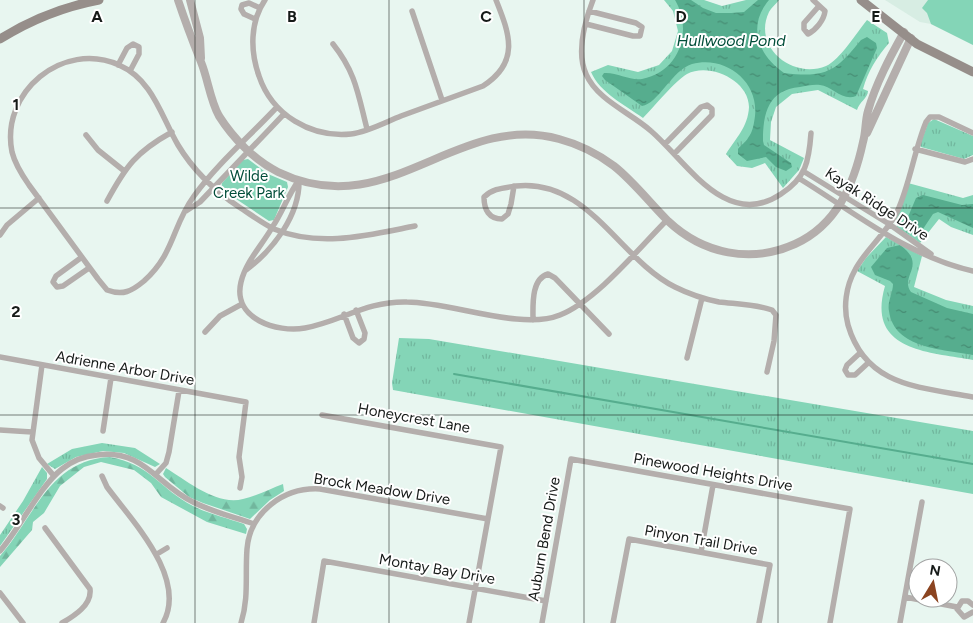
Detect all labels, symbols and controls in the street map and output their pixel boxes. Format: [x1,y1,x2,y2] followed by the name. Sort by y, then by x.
[91,7,103,26] text: A
[287,7,297,26] text: B
[480,7,492,26] text: C
[675,7,687,26] text: D
[871,7,881,26] text: E
[676,31,786,50] water label: Hullwood Pond
[13,95,19,114] text: 1
[822,164,932,244] street label: Kayak Ridge Drive
[213,167,286,202] park label: Wilde Creek Park
[11,302,21,321] text: 2
[54,347,196,389] street label: Adrienne Arbor Drive
[356,399,472,437] street label: Honeycrest Lane
[632,449,794,495] street label: Pinewood Heights Drive
[312,469,452,509] street label: Brock Meadow Drive
[524,476,564,602] street label: Auburn Bend Drive
[12,510,21,529] text: 3
[643,521,759,559] street label: Pinyon Trail Drive
[378,550,496,588] street label: Montay Bay Drive
[908,558,958,608] north arrow
[928,561,942,580] text: N

